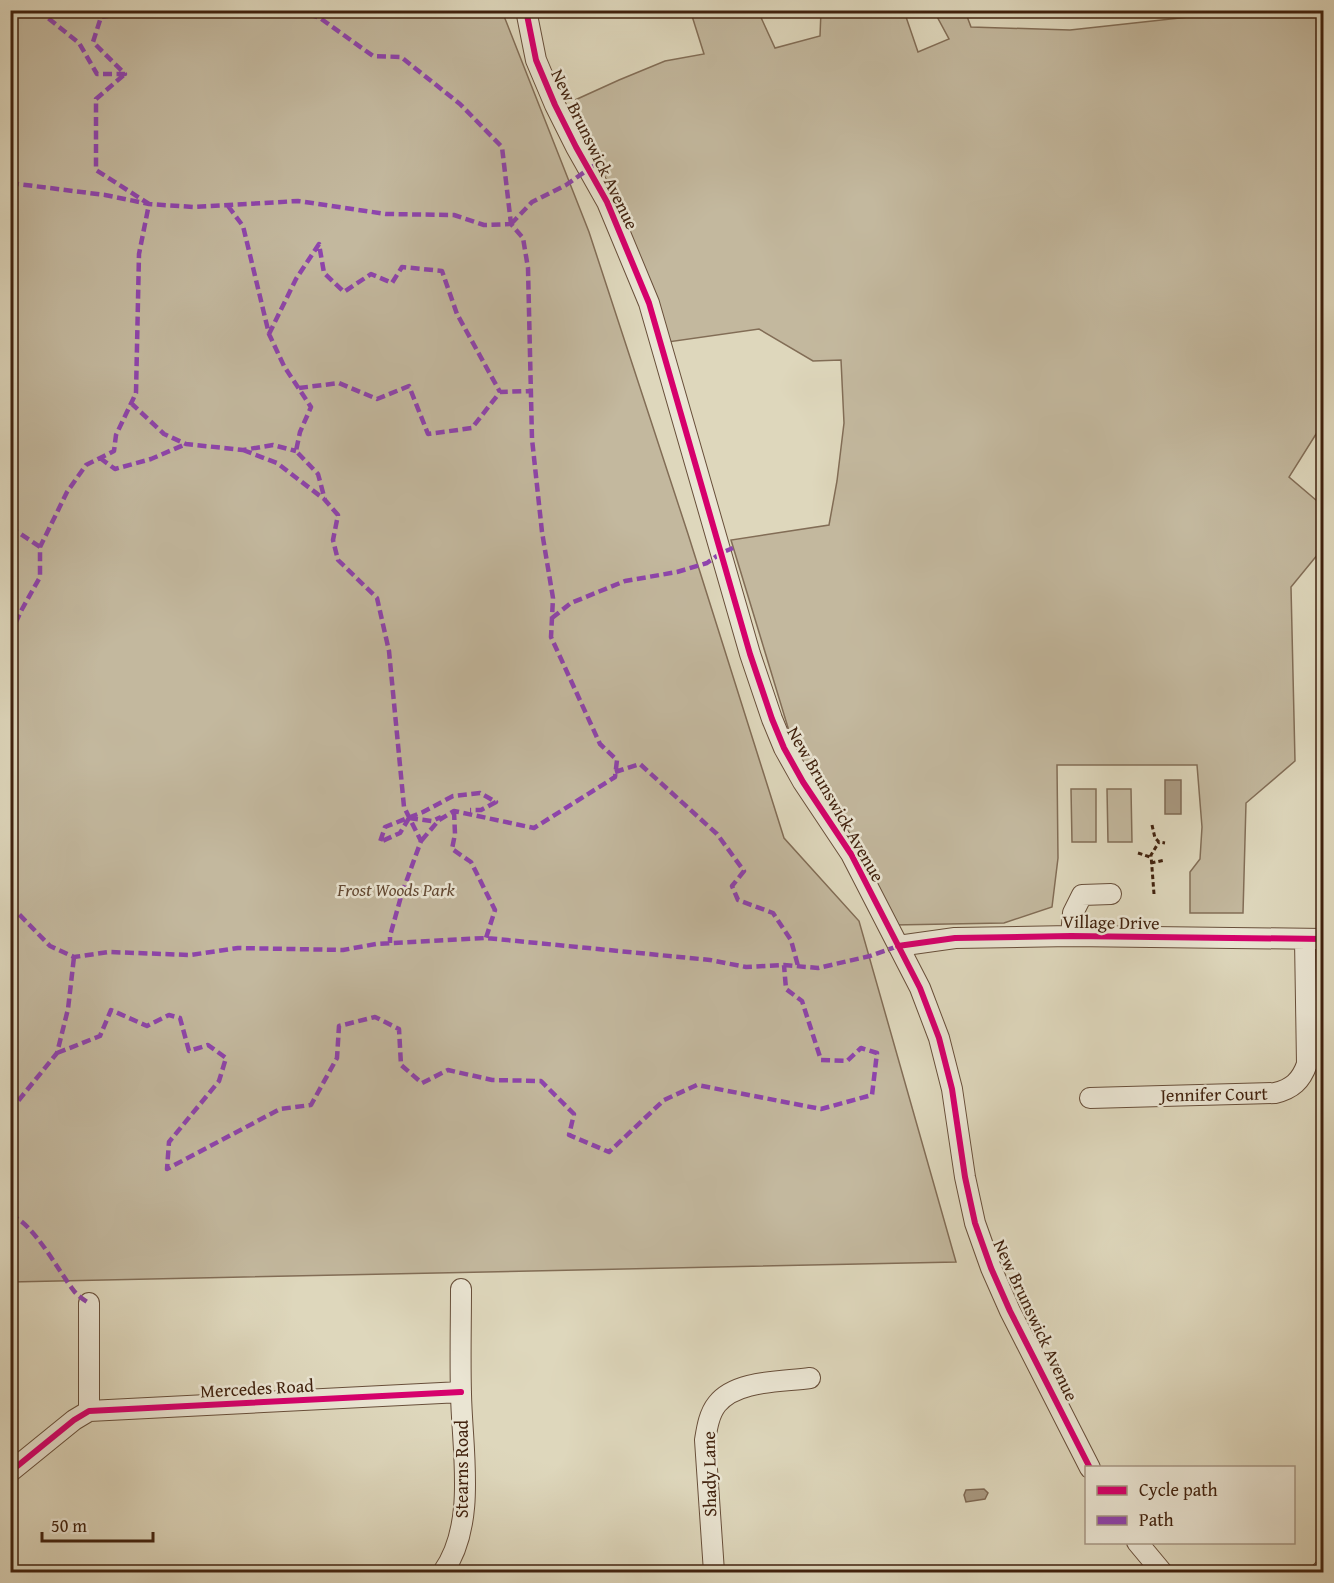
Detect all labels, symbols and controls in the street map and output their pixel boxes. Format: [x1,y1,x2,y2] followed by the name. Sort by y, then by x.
[544,64,646,234] street label: New Brunswick Avenue
[780,721,892,887] street label: New Brunswick Avenue
[336,876,456,903] park label: Frost Woods Park
[1062,908,1160,936] street label: Village Drive
[1158,1080,1269,1108] street label: Jennifer Court
[987,1235,1085,1405] street label: New Brunswick Avenue
[200,1372,315,1404] street label: Mercedes Road
[448,1419,475,1518] street label: Stearns Road
[695,1431,723,1517] street label: Shady Lane
[1085,1466,1295,1544] legend
[1139,1476,1218,1503] text: Cycle path
[42,1505,153,1543] scale bar
[1139,1506,1174,1533] text: Path
[51,1512,87,1539] text: 50 m

